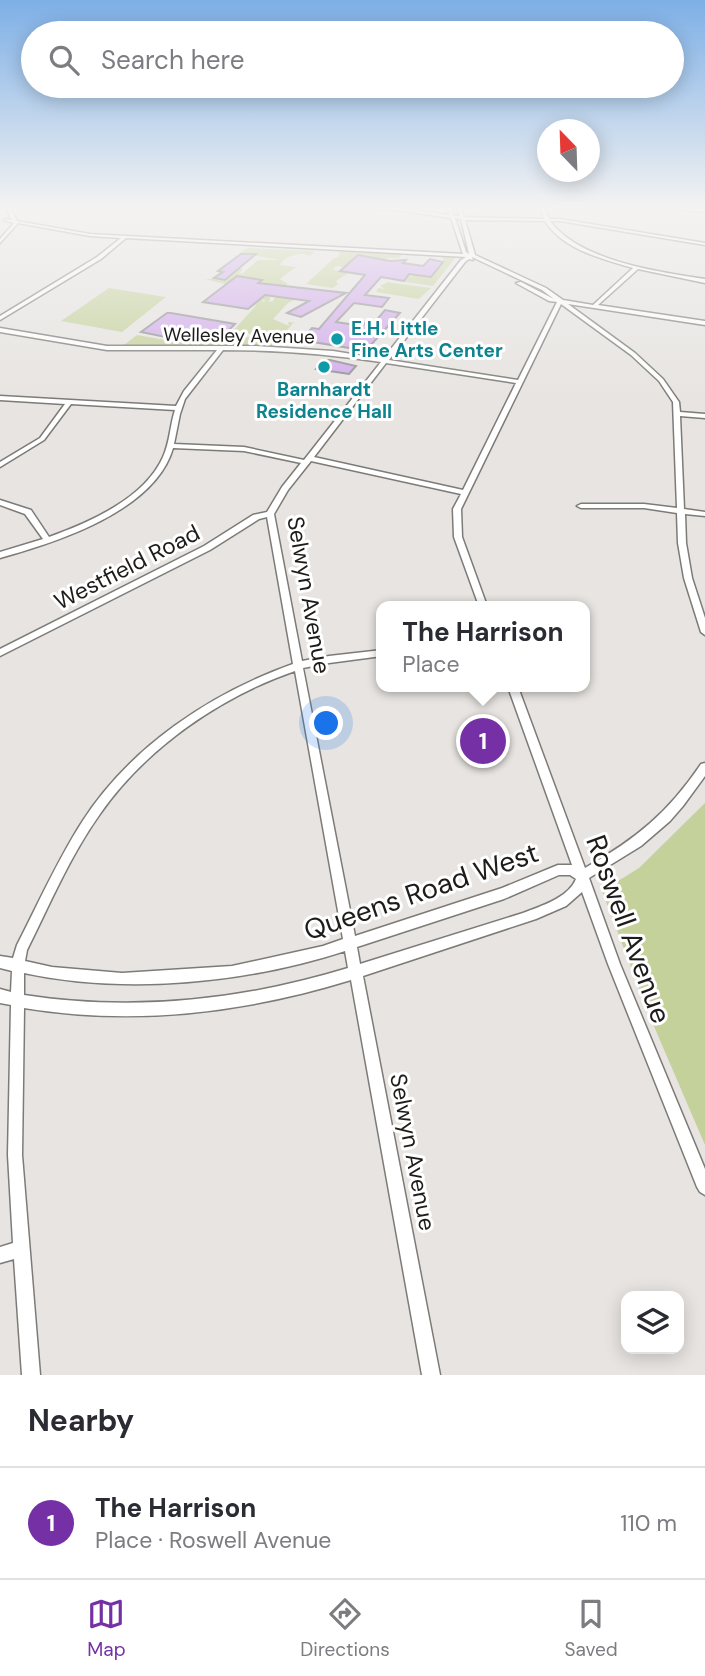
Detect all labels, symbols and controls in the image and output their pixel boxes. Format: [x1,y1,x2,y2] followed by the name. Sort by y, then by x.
[21,21,684,98] search box
[45,41,83,79] icon: search
[101,43,244,77] text: Search here
[537,119,600,182] north arrow
[351,316,503,363] place label: E.H. Little Fine Arts Center
[163,322,315,349] street label: Wellesley Avenue
[329,331,345,347] marker: E.H. Little Fine Arts Center
[316,359,332,375] marker: Barnhardt Residence Hall
[256,377,392,424] place label: Barnhardt Residence Hall
[280,514,338,676] street label: Selwyn Avenue
[49,517,205,617] street label: Westfield Road
[376,601,590,692] popup
[402,615,564,649] text: The Harrison
[402,649,460,679] text: Place
[309,706,343,740] your location
[460,715,506,767] pin: 1
[577,830,680,1028] street label: Roswell Avenue
[299,834,543,949] street label: Queens Road West
[383,1071,443,1233] street label: Selwyn Avenue
[621,1291,684,1354] map controls
[621,1291,684,1354] button: layers
[28,1401,134,1440] text: Nearby
[95,1491,256,1525] text: The Harrison
[47,1508,55,1538] text: 1
[620,1508,677,1538] text: 110 m
[95,1525,331,1555] text: Place · Roswell Avenue
[87,1595,126,1662] tab: Map
[300,1595,390,1662] tab: Directions
[564,1595,618,1662] tab: Saved

